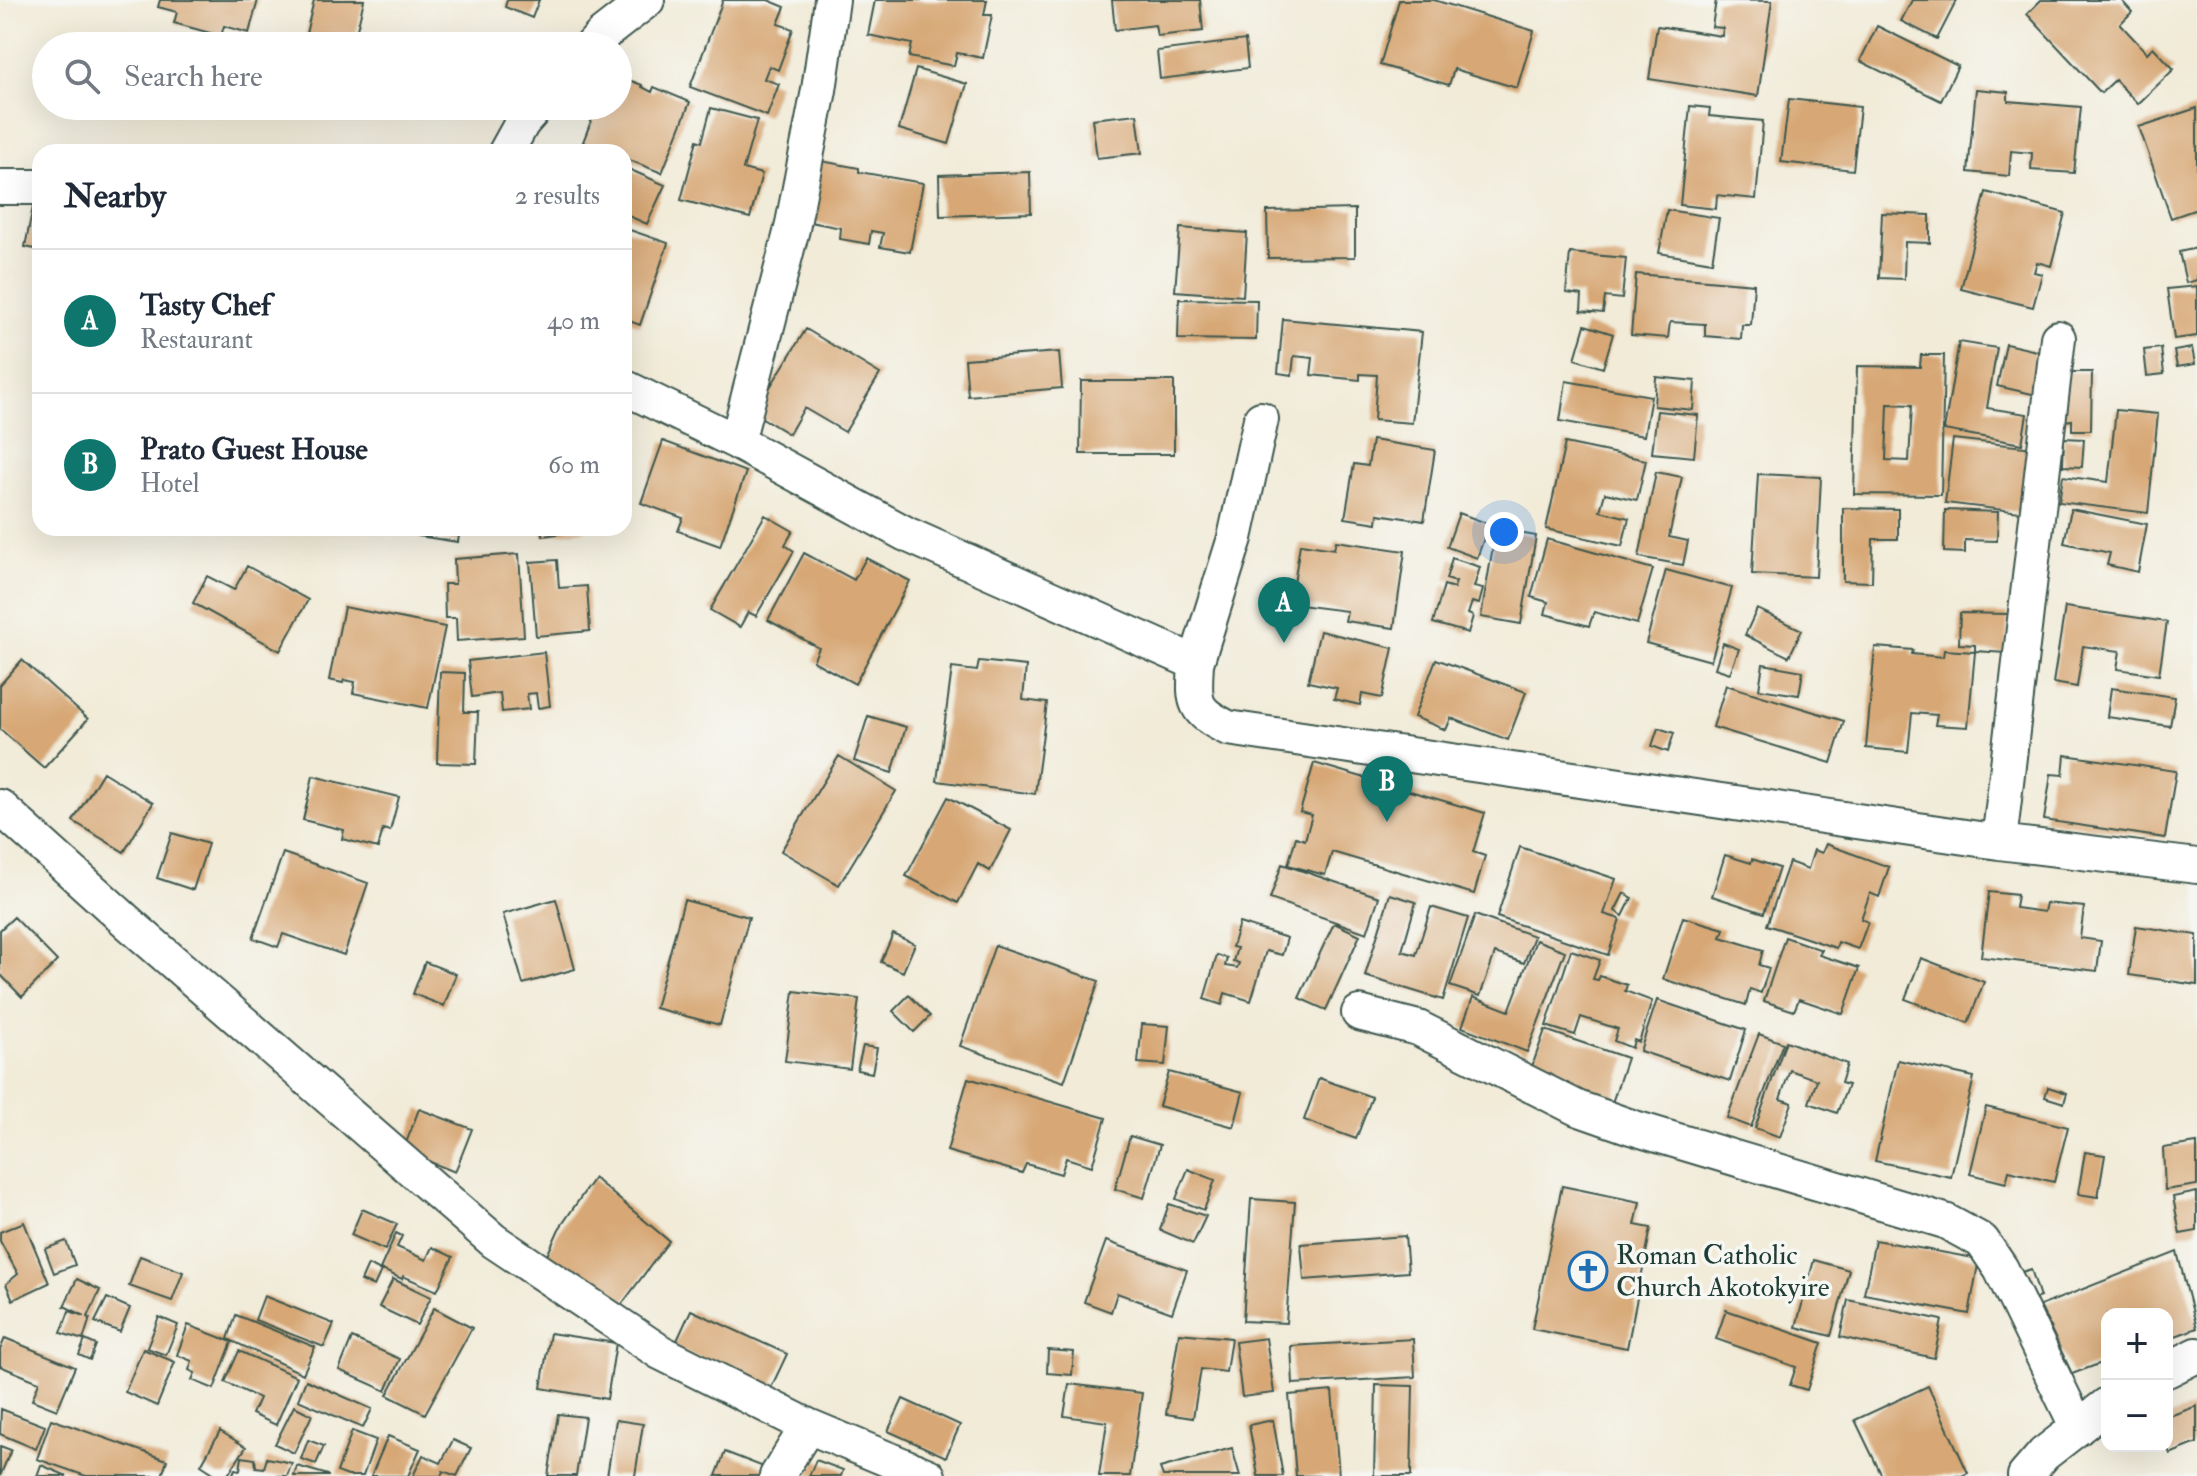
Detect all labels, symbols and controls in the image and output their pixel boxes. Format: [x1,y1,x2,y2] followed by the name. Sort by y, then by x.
[32,32,632,120] search box
[60,54,104,98] icon: search
[124,58,263,95] text: Search here
[64,175,166,218] text: Nearby
[515,180,600,212] text: 2 results
[140,287,271,324] text: Tasty Chef
[82,305,98,337] text: A
[547,305,600,337] text: 40 m
[140,324,253,356] text: Restaurant
[140,431,368,468] text: Prato Guest House
[81,449,99,481] text: B
[548,449,600,481] text: 60 m
[140,468,199,500] text: Hotel
[1484,512,1524,552] your location
[1258,577,1310,643] pin: A
[1361,756,1413,822] pin: B
[1616,1238,1830,1305] place label: Roman Catholic Church Akotokyire
[1567,1250,1609,1292] church icon: Roman Catholic Church Akotokyire
[2101,1308,2173,1452] map controls
[2101,1308,2173,1380] button: +
[2101,1380,2173,1452] button: −

